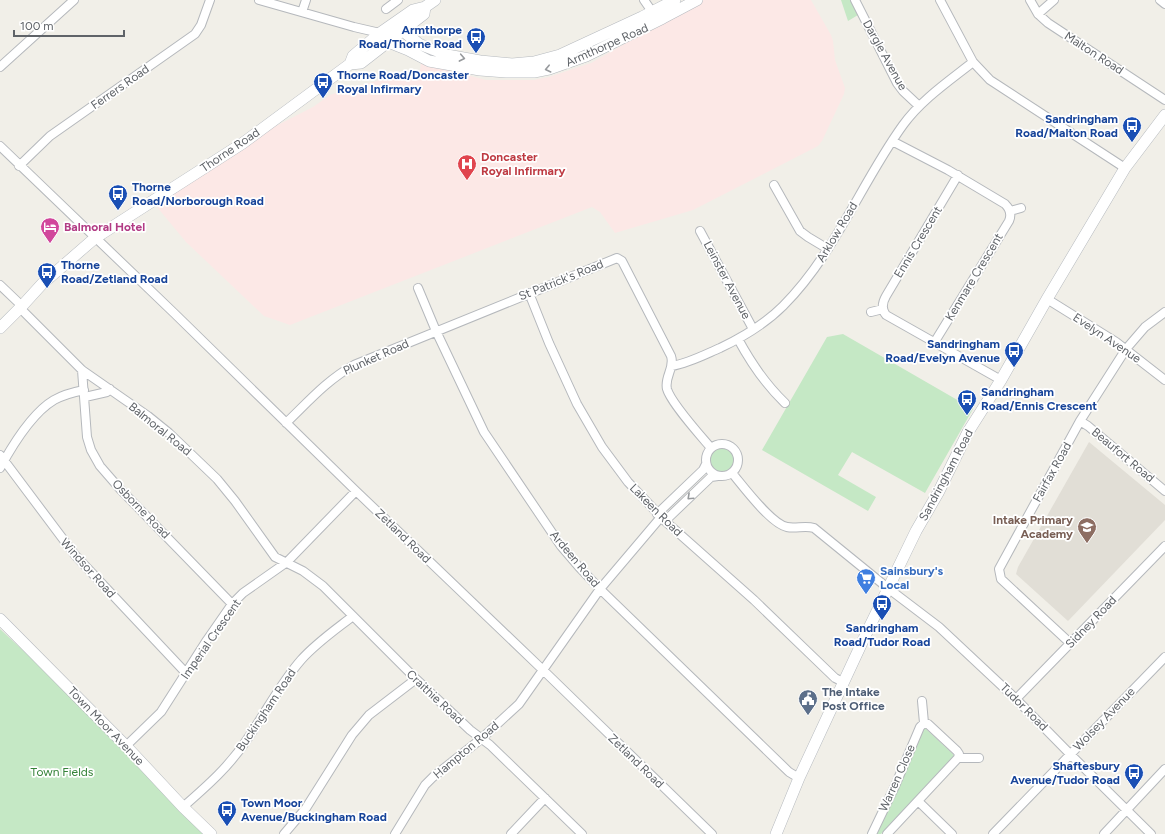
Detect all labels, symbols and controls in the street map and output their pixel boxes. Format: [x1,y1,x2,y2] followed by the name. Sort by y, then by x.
[14,12,124,38] scale bar
[860,17,910,93] street label: Dargle Avenue
[20,19,54,33] text: 100 m
[564,21,650,69] street label: Armthorpe Road
[359,23,462,51] place label: Armthorpe Road/Thorne Road
[465,26,487,54] bus stop icon: Armthorpe Road/Thorne Road
[1062,29,1126,77] street label: Malton Road
[459,54,466,62] one-way arrow
[88,62,152,112] street label: Ferrers Road
[545,64,552,73] one-way arrow
[337,68,469,96] place label: Thorne Road/Doncaster Royal Infirmary
[312,71,334,99] bus stop icon: Thorne Road/Doncaster Royal Infirmary
[1015,112,1118,140] place label: Sandringham Road/Malton Road
[1121,115,1143,143] bus stop icon: Sandringham Road/Malton Road
[198,125,262,175] street label: Thorne Road
[481,150,565,178] place label: Doncaster Royal Infirmary
[456,153,478,181] hospital icon: Doncaster Royal Infirmary
[132,180,264,208] place label: Thorne Road/Norborough Road
[107,183,129,211] bus stop icon: Thorne Road/Norborough Road
[814,199,860,265] street label: Arklow Road
[891,203,945,280] street label: Ennis Crescent
[39,216,61,244] hotel icon: Balmoral Hotel
[64,220,145,234] place label: Balmoral Hotel
[942,230,1006,323] street label: Kenmare Crescent
[701,239,754,322] street label: Leinster Avenue
[517,257,605,303] street label: St Patrick's Road
[61,258,168,286] place label: Thorne Road/Zetland Road
[36,261,58,289] bus stop icon: Thorne Road/Zetland Road
[1070,310,1144,366] street label: Evelyn Avenue
[341,336,411,378] street label: Plunket Road
[885,337,1000,365] place label: Sandringham Road/Evelyn Avenue
[1003,340,1025,368] bus stop icon: Sandringham Road/Evelyn Avenue
[981,385,1097,413] place label: Sandringham Road/Ennis Crescent
[956,388,978,416] bus stop icon: Sandringham Road/Ennis Crescent
[126,399,194,459] street label: Balmoral Road
[1089,425,1157,485] street label: Beaufort Road
[916,427,976,523] street label: Sandringham Road
[1030,440,1074,504] street label: Fairfax Road
[109,477,173,541] street label: Osborne Road
[627,481,685,539] street label: Lakeen Road
[687,492,695,500] one-way arrow
[372,506,434,566] street label: Zetland Road
[993,513,1073,541] place label: Intake Primary Academy
[1076,516,1098,544] school or university icon: Intake Primary Academy
[547,528,603,590] street label: Ardeen Road
[58,535,118,601] street label: Windsor Road
[880,564,944,592] place label: Sainsbury's Local
[855,567,877,595] supermarket icon: Sainsbury's Local
[871,593,893,621] bus stop icon: Sandringham Road/Tudor Road
[1063,593,1119,651] street label: Sidney Road
[178,596,244,682] street label: Imperial Crescent
[834,621,930,649] place label: Sandringham Road/Tudor Road
[233,666,299,754] street label: Buckingham Road
[404,667,466,727] street label: Craithie Road
[997,680,1051,734] street label: Tudor Road
[65,684,147,768] street label: Town Moor Avenue
[1070,684,1138,754] street label: Wolsey Avenue
[822,685,885,713] place label: The Intake Post Office
[797,688,819,716] public building icon: The Intake Post Office
[430,719,502,781] street label: Hampton Road
[605,731,667,791] street label: Zetland Road
[876,742,918,814] street label: Warren Close
[1010,759,1120,787] place label: Shaftesbury Avenue/Tudor Road
[1123,762,1145,790] bus stop icon: Shaftesbury Avenue/Tudor Road
[31,765,94,779] park label: Town Fields
[241,796,387,824] place label: Town Moor Avenue/Buckingham Road
[216,799,238,827] bus stop icon: Town Moor Avenue/Buckingham Road

